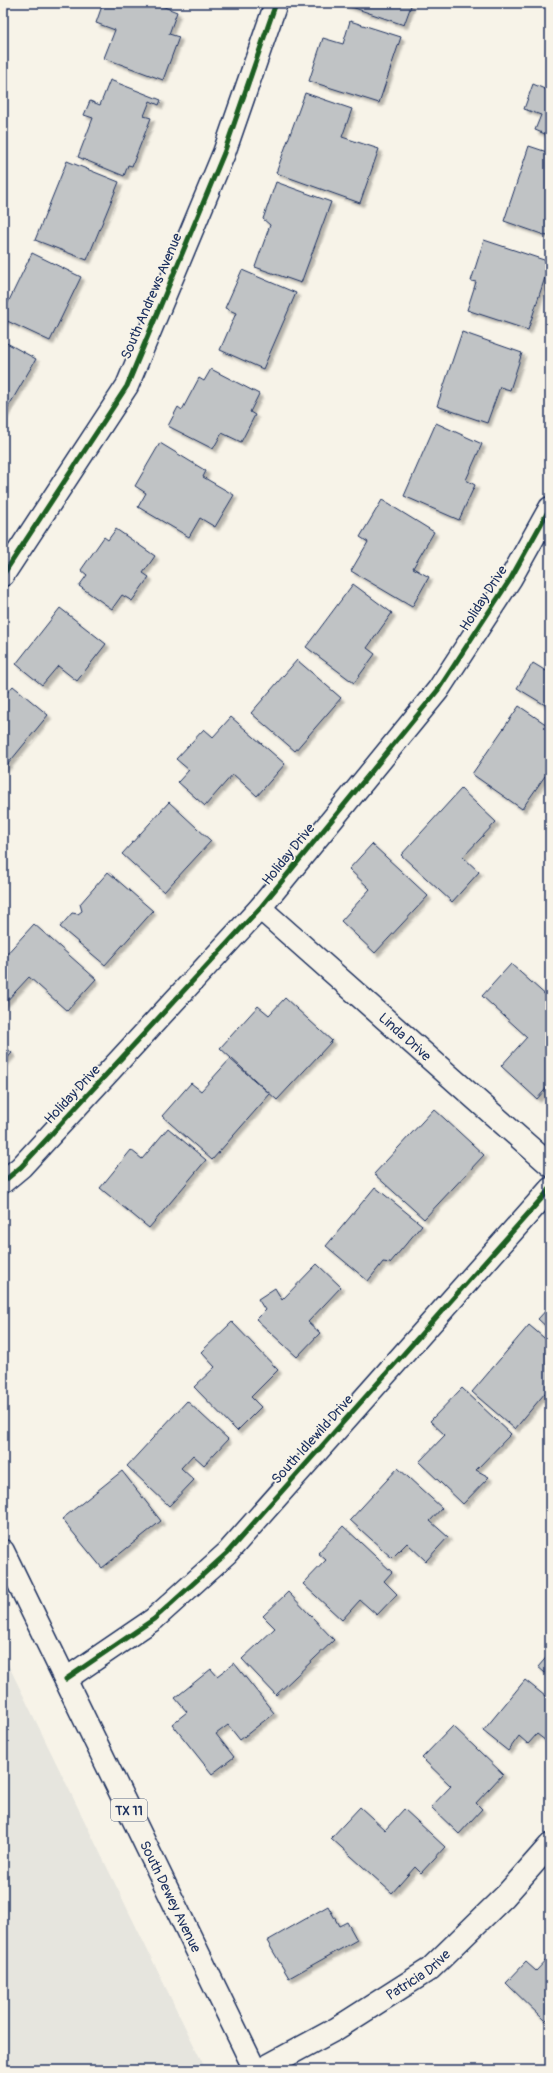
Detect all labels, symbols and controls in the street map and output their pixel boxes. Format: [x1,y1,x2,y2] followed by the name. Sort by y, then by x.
[117,231,186,362] street label: South Andrews Avenue
[456,562,511,634] street label: Holiday Drive
[258,820,318,889] street label: Holiday Drive
[375,1009,435,1065] street label: Linda Drive
[41,1061,104,1127] street label: Holiday Drive
[268,1391,357,1487] street label: South Idlewild Drive
[111,1799,147,1821] road number: TX 11
[136,1838,205,1955] street label: South Dewey Avenue
[383,1946,454,2004] street label: Patricia Drive

